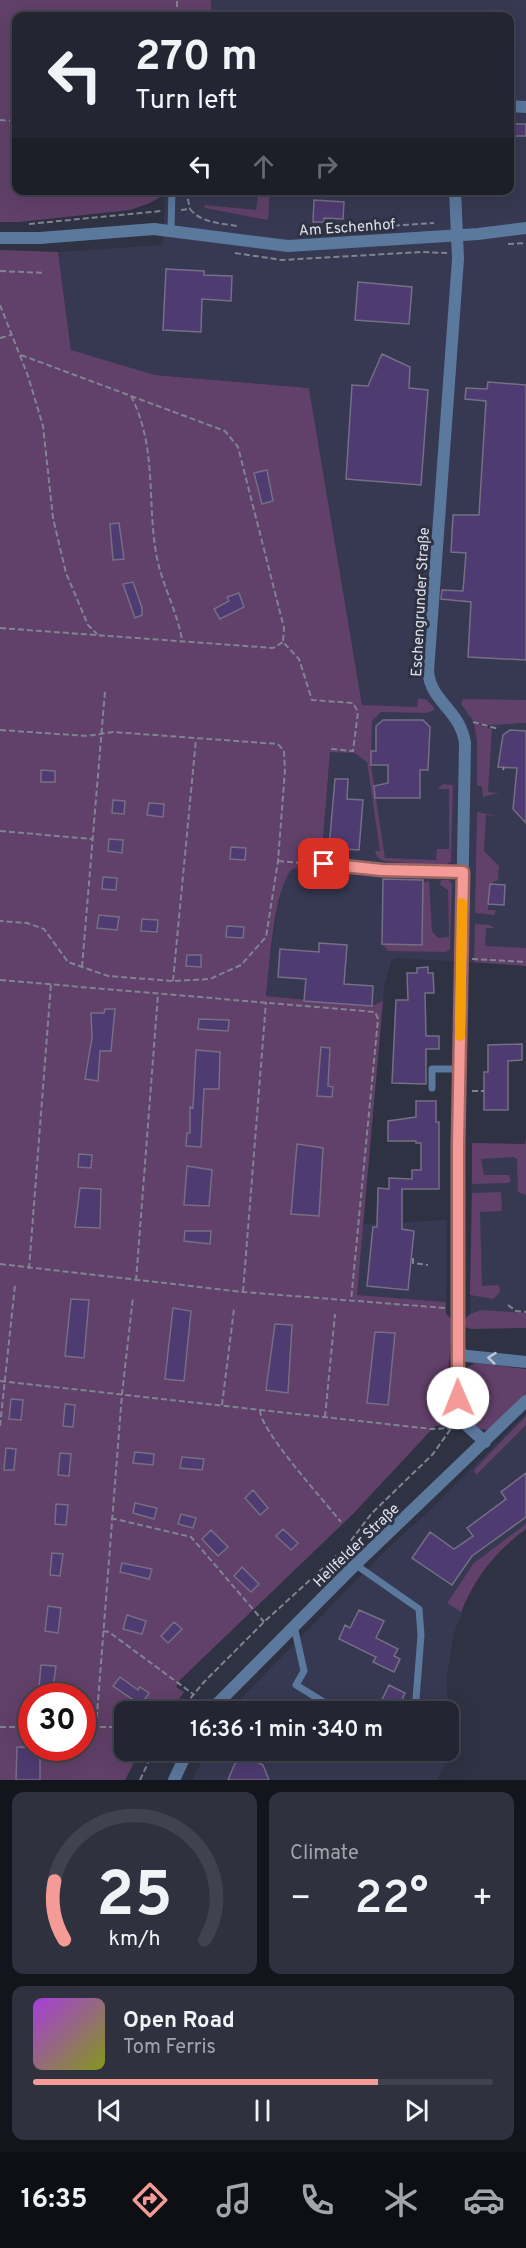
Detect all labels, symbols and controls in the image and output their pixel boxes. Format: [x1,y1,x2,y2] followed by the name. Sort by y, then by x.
[135,32,258,85] text: 270 m
[36,36,114,114] icon: left
[135,84,237,118] text: Turn left
[184,150,217,183] icon: left
[247,150,280,183] icon: ahead
[310,150,343,183] icon: right
[298,216,396,241] street label: Am Eschenhof
[408,527,435,677] street label: Eschengrunder Straße
[298,838,349,889] pin
[307,847,340,880] icon: arrive
[487,1352,496,1365] one-way arrow
[426,1366,490,1430] position arrow
[310,1500,404,1592] street label: Hellfelder Straße
[18,1683,96,1761] speed limit sign: 30
[190,1717,383,1744] text: 16:36 · 1 min · 340 m
[290,1841,359,1867] text: Climate
[96,1859,173,1938] text: 25
[355,1872,428,1929] text: 22°
[290,1879,311,1921] text: −
[472,1879,493,1921] text: +
[108,1926,161,1953] text: km/h
[123,2008,235,2035] text: Open Road
[123,2035,216,2061] text: Tom Ferris
[93,2094,126,2127] icon: previous
[246,2094,279,2127] icon: pause
[400,2094,433,2127] icon: next
[129,2179,171,2221] icon: directions
[213,2179,255,2221] icon: music
[296,2179,338,2221] icon: phone
[380,2179,422,2221] icon: climate
[463,2179,505,2221] icon: car
[21,2183,87,2217] text: 16:35

